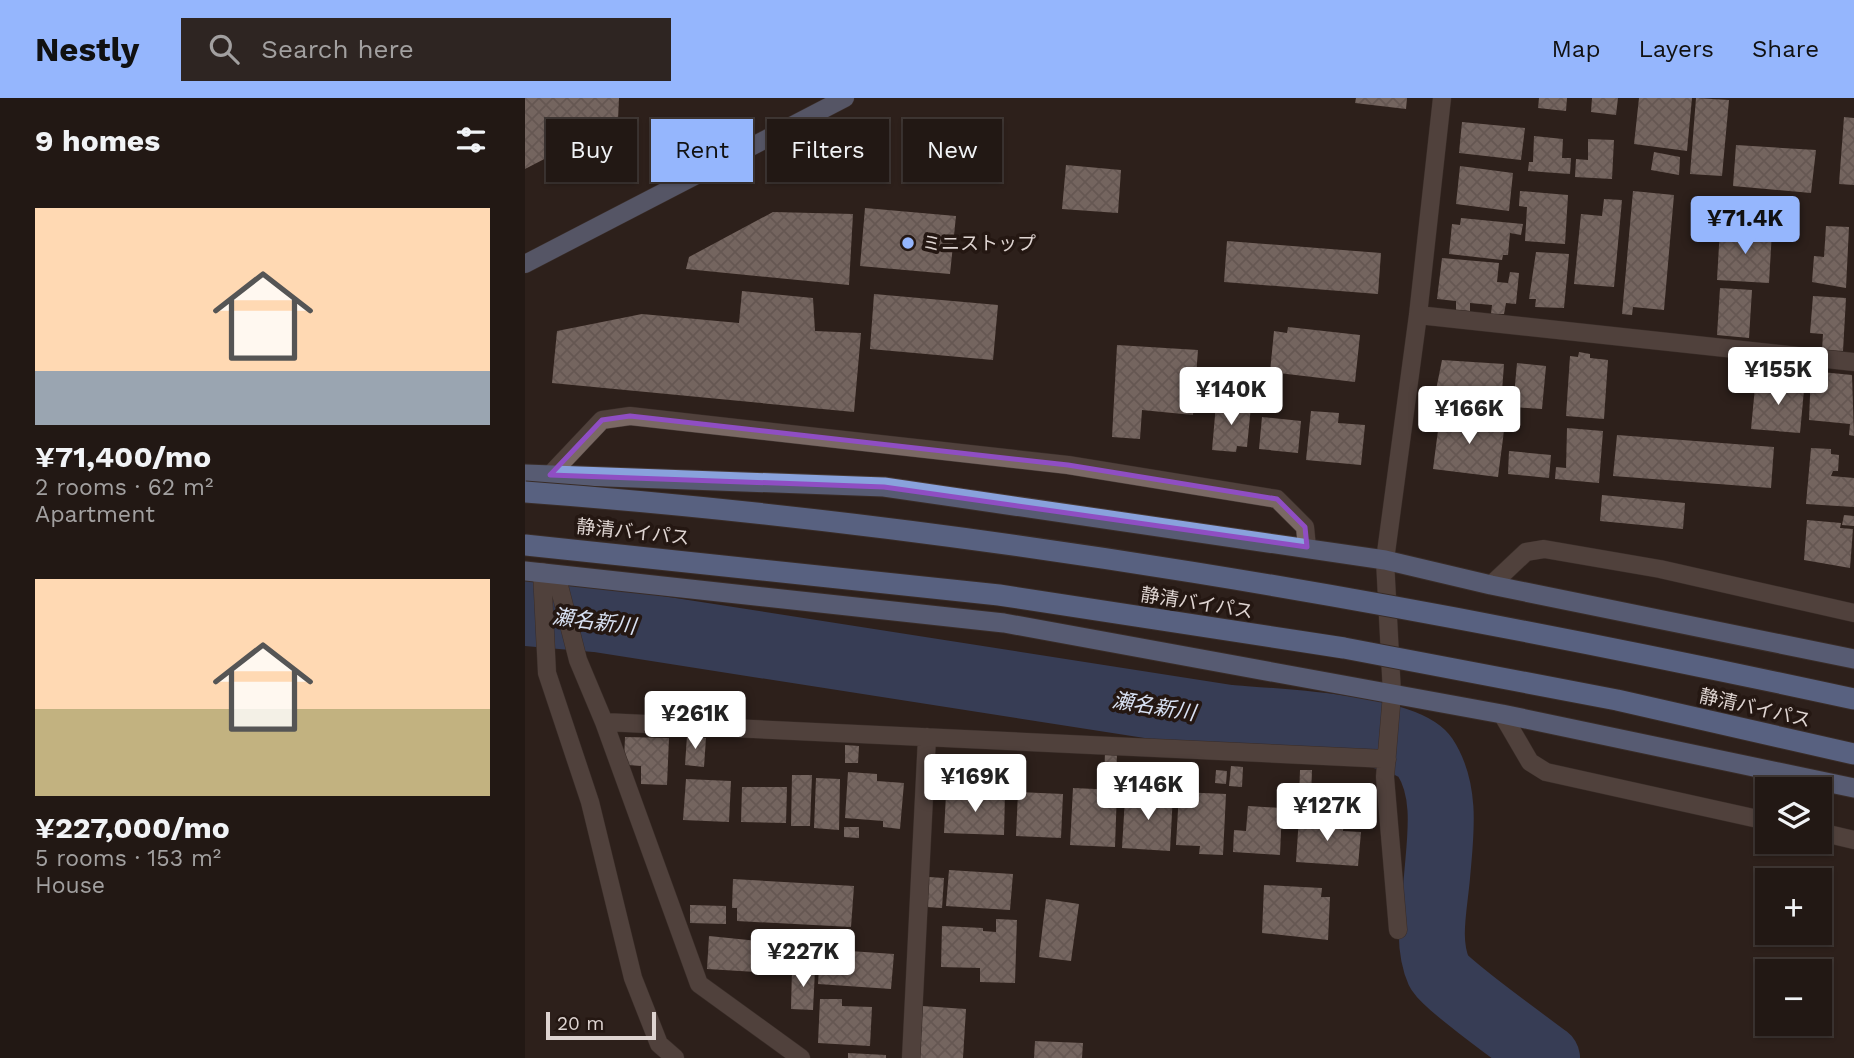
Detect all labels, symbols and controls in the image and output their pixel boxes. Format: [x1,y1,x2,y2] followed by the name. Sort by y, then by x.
[181,18,671,81] search box
[35,30,139,69] text: Nestly
[205,30,243,68] icon: search
[261,34,414,64] text: Search here
[1552,35,1600,63] text: Map
[1638,35,1714,63] text: Layers
[1752,35,1819,63] text: Share
[546,119,637,182] chip: Buy
[651,119,753,182] chip: Rent
[767,119,889,182] chip: Filters
[903,119,1002,182] chip: New
[452,121,490,159] icon: filters
[35,123,160,158] text: 9 homes
[1688,197,1802,256] pin: ¥71.4K
[1707,205,1783,232] text: ¥71.4K
[922,232,1036,255] place label: ミニストップ
[900,235,916,251] marker: ミニストップ
[200,253,326,379] icon: home
[1729,348,1827,407] pin: ¥155K
[1744,356,1812,383] text: ¥155K
[1182,368,1280,427] pin: ¥140K
[1196,376,1266,403] text: ¥140K
[1420,386,1518,446] pin: ¥166K
[1434,395,1504,422] text: ¥166K
[35,439,211,474] text: ¥71,400/mo
[35,474,213,501] text: 2 rooms · 62 m²
[35,501,155,528] text: Apartment
[575,515,691,549] street label: 静清バイパス
[1139,583,1255,623] street label: 静清バイパス
[551,603,639,639] water label: 瀬名新川
[200,624,326,750] icon: home
[1697,684,1813,732] street label: 静清バイパス
[1111,687,1199,725] water label: 瀬名新川
[646,692,744,751] pin: ¥261K
[661,700,729,727] text: ¥261K
[926,754,1024,814] pin: ¥169K
[1099,762,1197,822] pin: ¥146K
[940,763,1010,790] text: ¥169K
[1113,771,1183,798] text: ¥146K
[1755,777,1832,1036] map controls
[1755,777,1832,854] button: layers
[1278,784,1376,843] pin: ¥127K
[1293,792,1361,819] text: ¥127K
[35,810,230,845] text: ¥227,000/mo
[35,845,221,872] text: 5 rooms · 153 m²
[1755,868,1832,945] button: +
[35,872,105,899] text: House
[754,930,852,989] pin: ¥227K
[767,938,839,965] text: ¥227K
[1755,959,1832,1036] button: −
[546,1009,656,1041] scale bar
[557,1012,604,1035] text: 20 m

